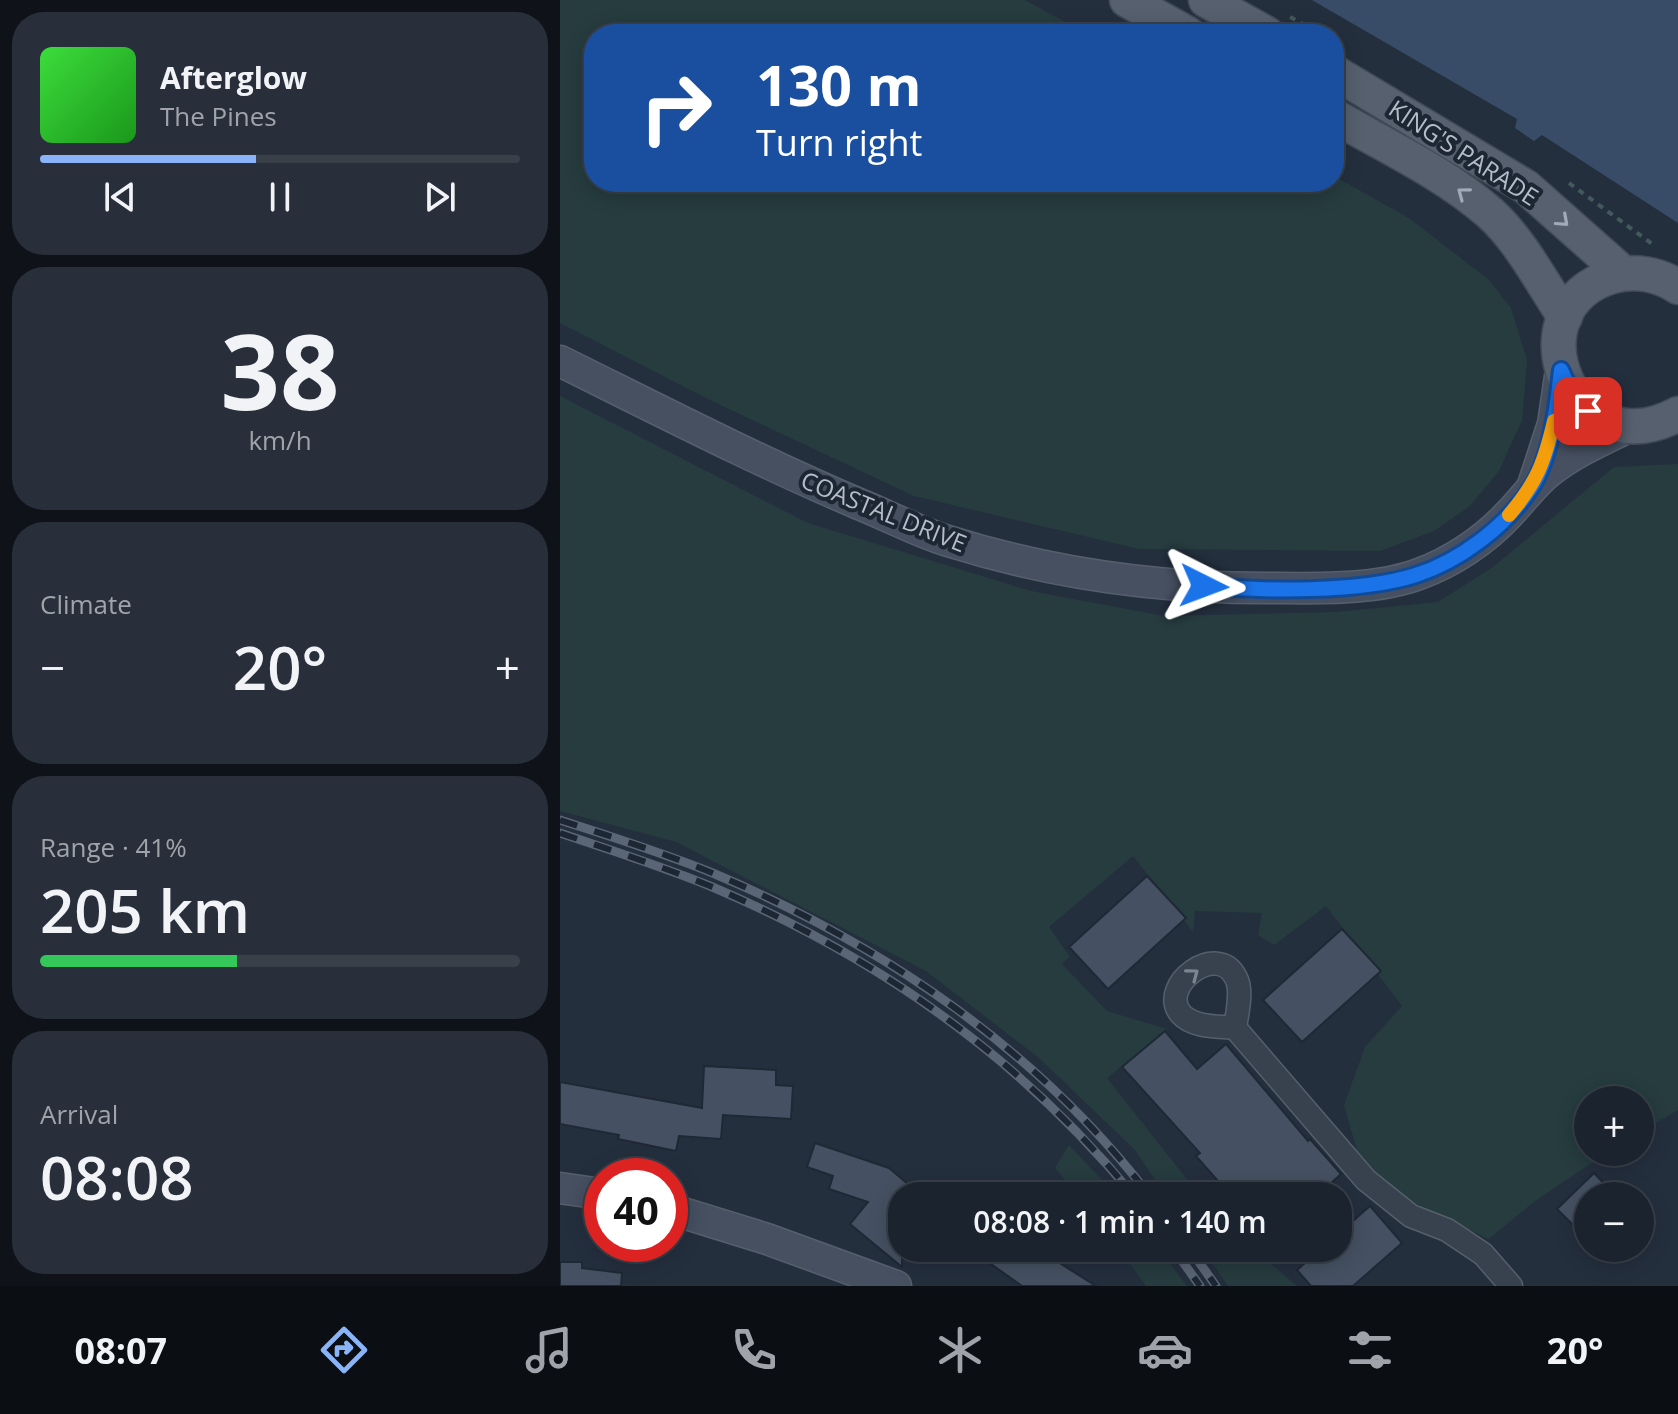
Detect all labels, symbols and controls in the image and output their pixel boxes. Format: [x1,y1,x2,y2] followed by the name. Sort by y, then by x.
[756,46,922,122] text: 130 m
[624,56,728,160] icon: right
[160,57,307,98] text: Afterglow
[1383,91,1545,213] street label: KING'S PARADE
[160,98,277,134] text: The Pines
[756,118,922,167] text: Turn right
[98,175,142,219] icon: previous
[258,175,302,219] icon: pause
[418,175,462,219] icon: next
[1458,188,1472,203] one-way arrow
[1554,211,1569,225] one-way arrow
[221,299,339,440] text: 38
[1554,377,1622,445] pin
[1566,389,1610,433] icon: arrive
[248,422,312,458] text: km/h
[796,463,972,559] street label: COASTAL DRIVE
[1162,544,1246,628] position arrow
[40,586,132,622] text: Climate
[233,626,327,708] text: 20°
[40,637,65,697] text: −
[495,637,520,697] text: +
[40,829,187,865] text: Range · 41%
[40,869,250,951] text: 205 km
[1184,969,1199,983] one-way arrow
[1574,1086,1654,1262] map controls
[1574,1086,1654,1166] button: +
[40,1096,118,1132] text: Arrival
[40,1136,194,1218] text: 08:08
[584,1158,688,1262] speed limit sign: 40
[1574,1182,1654,1262] button: −
[973,1201,1267,1242] text: 08:08 · 1 min · 140 m
[316,1322,372,1378] icon: directions
[521,1322,577,1378] icon: music
[726,1322,782,1378] icon: phone
[932,1322,988,1378] icon: climate
[1137,1322,1193,1378] icon: car
[1342,1322,1398,1378] icon: filters
[75,1326,167,1375] text: 08:07
[1547,1326,1603,1375] text: 20°

